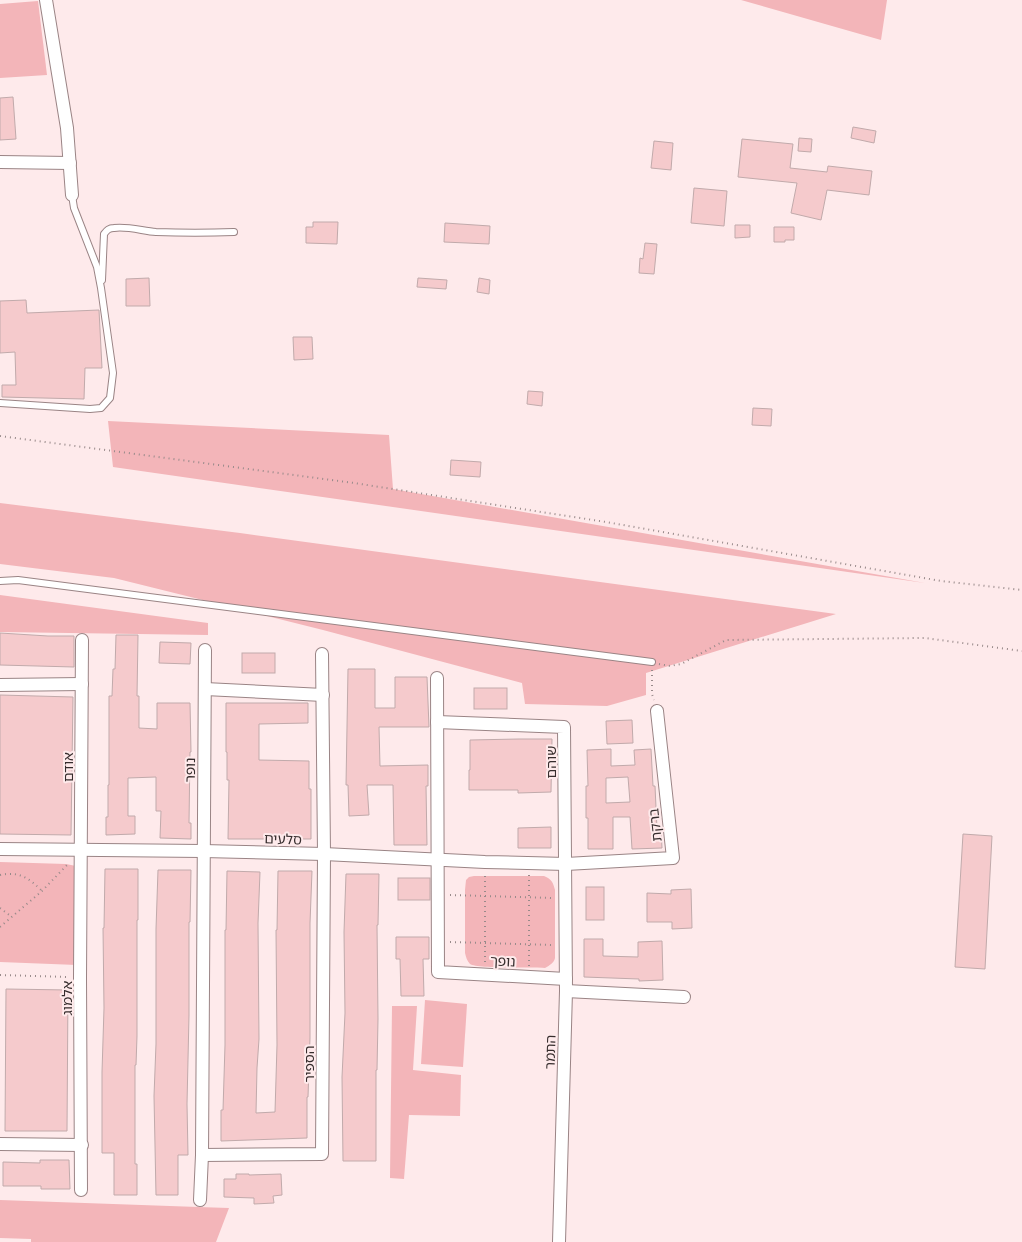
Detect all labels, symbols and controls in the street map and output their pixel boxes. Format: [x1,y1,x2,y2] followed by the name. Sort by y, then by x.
[540,746,560,778] street label: שוהם
[57,752,77,782] street label: אודם
[179,757,199,783] street label: נופר
[642,807,666,843] street label: ברקת
[264,827,302,849] street label: סלעים
[490,949,516,971] street label: נופך
[56,980,76,1015] street label: אלמוג
[538,1034,560,1070] street label: התמר
[298,1045,318,1083] street label: הספיר

